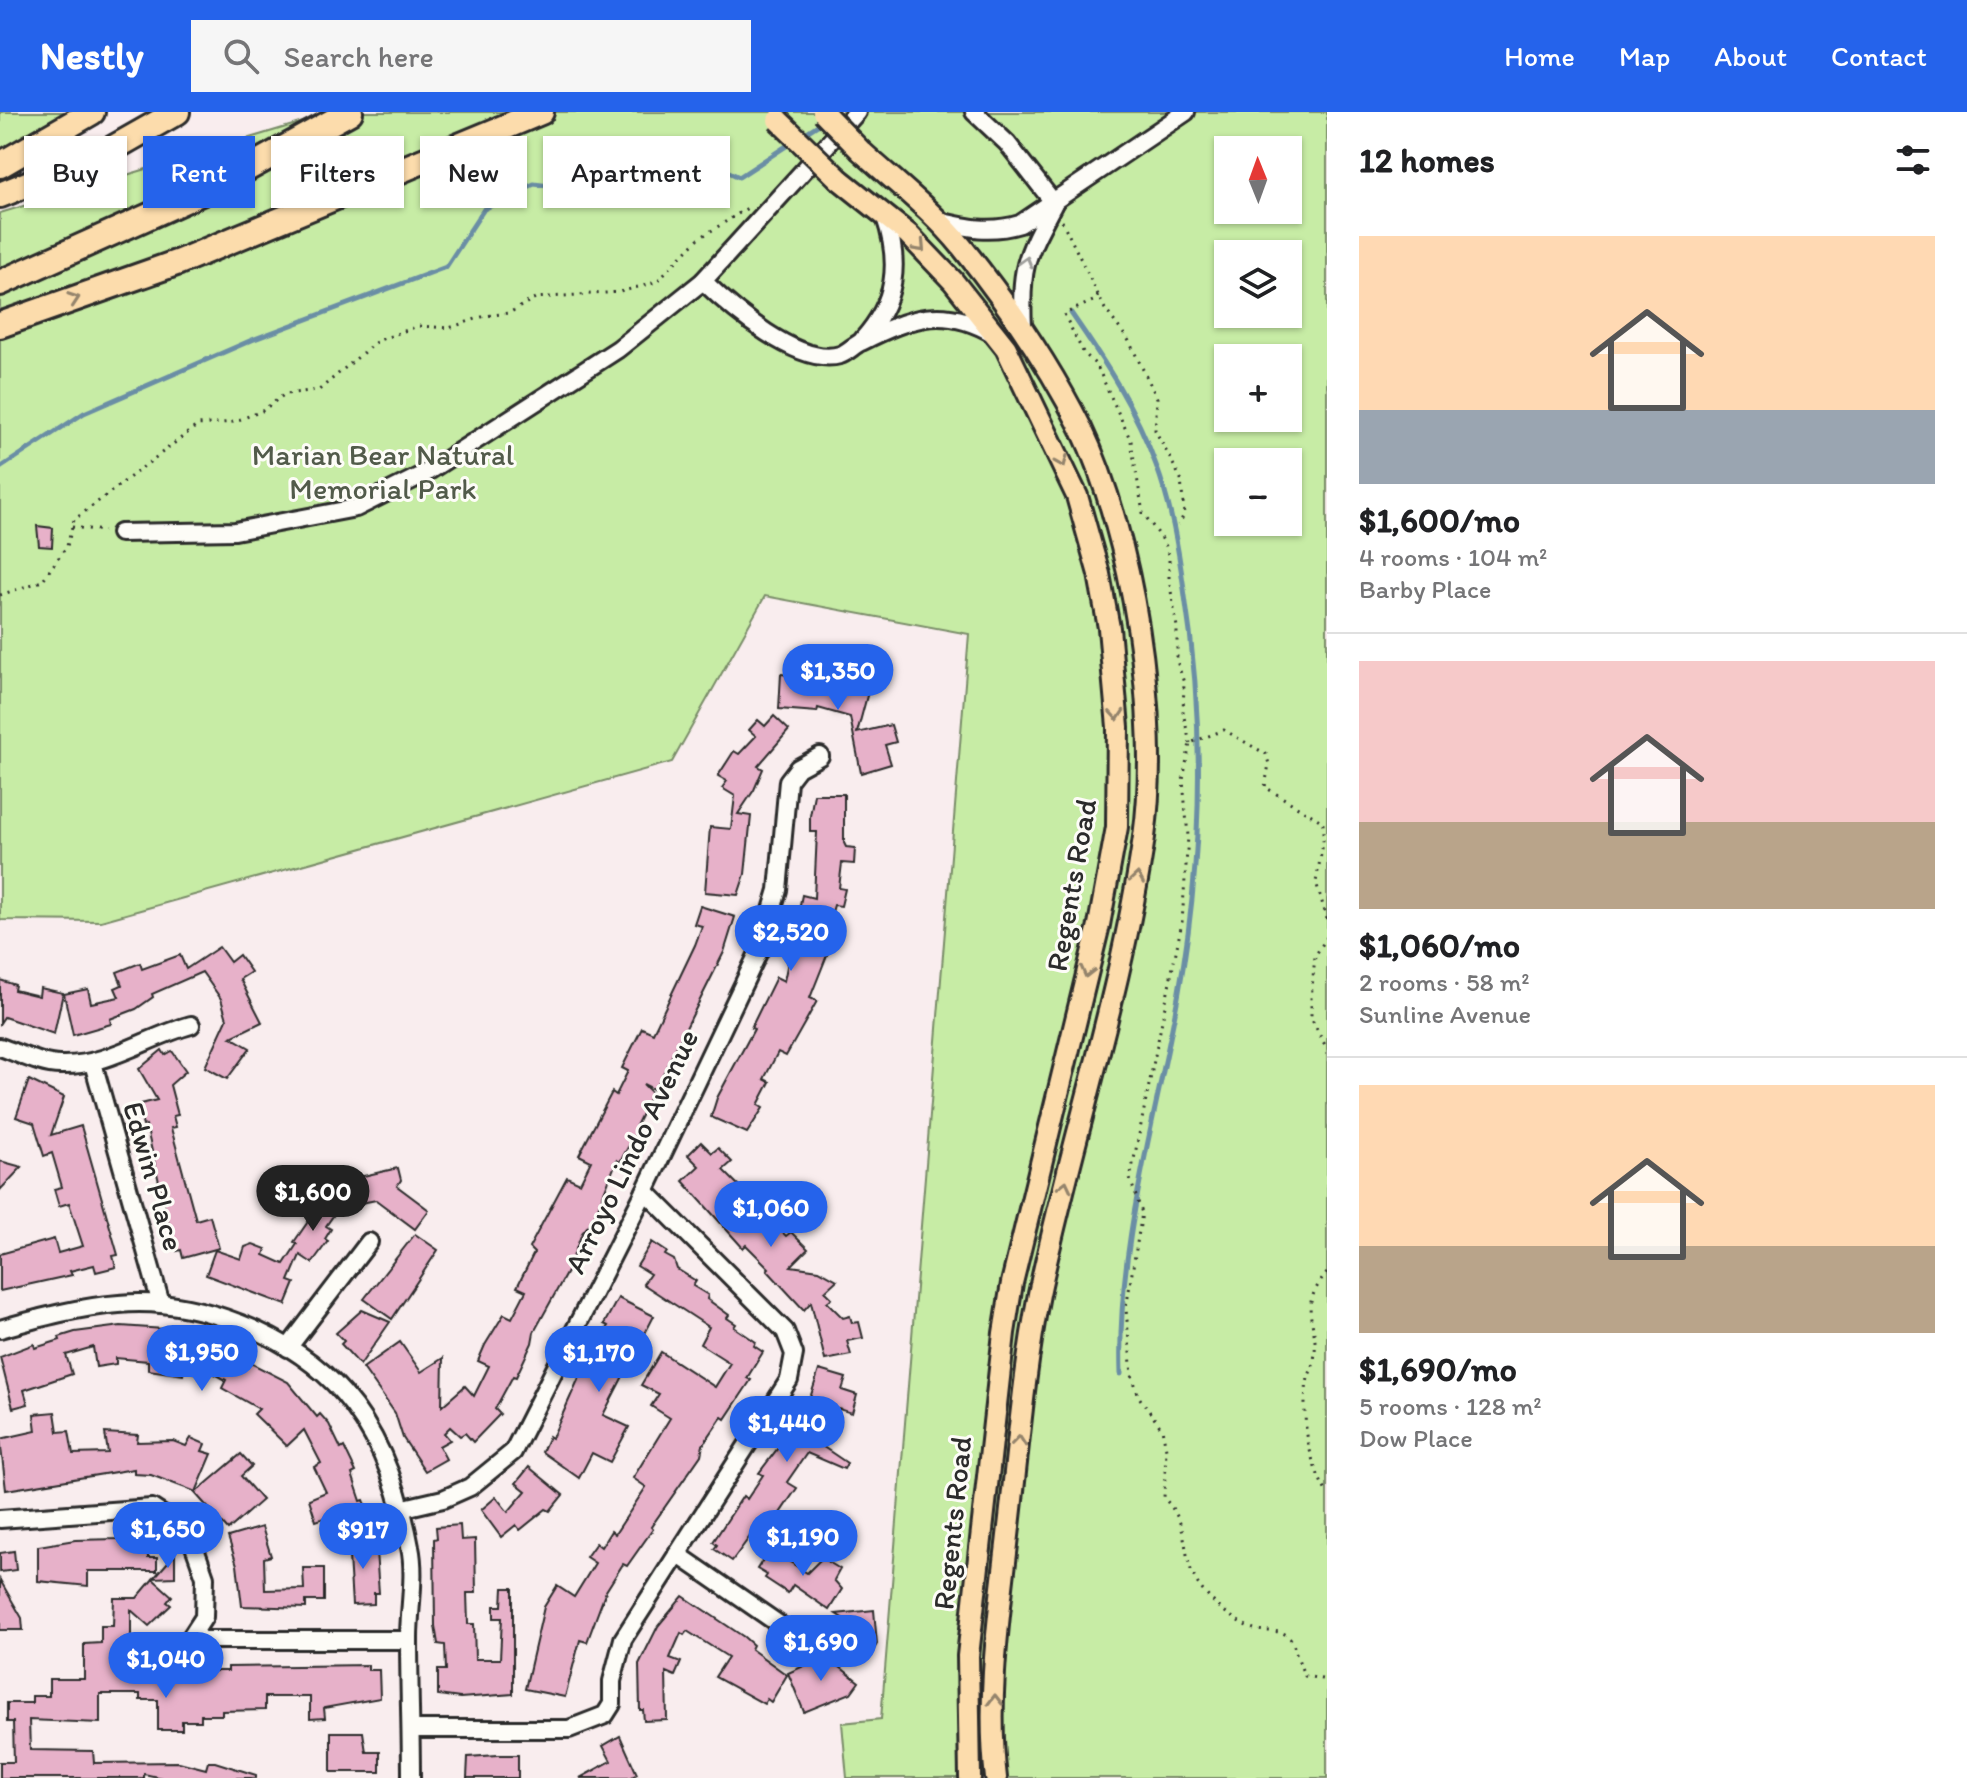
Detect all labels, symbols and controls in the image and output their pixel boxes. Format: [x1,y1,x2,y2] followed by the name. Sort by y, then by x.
[191,20,751,92] search box
[40,33,143,79] text: Nestly
[219,34,263,78] icon: search
[283,38,434,75] text: Search here
[1504,39,1575,73] text: Home
[1619,39,1670,73] text: Map
[1714,39,1787,73] text: About
[1831,39,1927,73] text: Contact
[24,136,127,208] chip: Buy
[143,136,255,208] chip: Rent
[271,136,404,208] chip: Filters
[420,136,527,208] chip: New
[543,136,730,208] chip: Apartment
[1214,136,1302,224] north arrow
[1214,136,1302,536] map controls
[1891,138,1935,182] icon: filters
[1359,140,1495,181] text: 12 homes
[911,238,926,252] one-way arrow
[1214,240,1302,328] button: layers
[1017,256,1033,270] one-way arrow
[1575,288,1719,432] icon: home
[66,292,80,309] one-way arrow
[1214,344,1302,432] button: +
[252,436,515,507] park label: Marian Bear Natural Memorial Park
[1214,448,1302,536] button: −
[1053,454,1069,468] one-way arrow
[1359,500,1520,541] text: $1,600/mo
[1359,541,1547,573] text: 4 rooms · 104 m²
[1359,573,1491,605] text: Barby Place
[773,644,903,712] pin: $1,350
[800,654,876,686] text: $1,350
[1108,709,1125,722] one-way arrow
[1575,713,1719,857] icon: home
[1038,796,1104,974] street label: Regents Road
[1128,872,1145,885] one-way arrow
[726,905,856,973] pin: $2,520
[753,915,829,947] text: $2,520
[1359,925,1520,966] text: $1,060/mo
[1080,964,1097,978] one-way arrow
[1359,966,1530,998] text: 2 rooms · 58 m²
[1359,998,1531,1030] text: Sunline Avenue
[556,1023,706,1279] street label: Arroyo Lindo Avenue
[115,1097,193,1255] street label: Edwin Place
[1575,1137,1719,1281] icon: home
[248,1165,378,1233] pin: $1,600
[274,1175,352,1207] text: $1,600
[1055,1179,1072,1193] one-way arrow
[706,1181,836,1249] pin: $1,060
[732,1191,810,1223] text: $1,060
[137,1325,267,1393] pin: $1,950
[534,1326,664,1394] pin: $1,170
[165,1335,239,1367] text: $1,950
[563,1336,635,1368] text: $1,170
[1359,1349,1517,1390] text: $1,690/mo
[1359,1390,1542,1422] text: 5 rooms · 128 m²
[722,1396,852,1464] pin: $1,440
[748,1406,826,1438] text: $1,440
[1359,1422,1473,1454] text: Dow Place
[924,1434,980,1612] street label: Regents Road
[1010,1434,1027,1447] one-way arrow
[103,1502,233,1570] pin: $1,650
[316,1503,410,1571] pin: $917
[738,1510,868,1578] pin: $1,190
[131,1512,205,1544] text: $1,650
[337,1513,389,1545] text: $917
[766,1520,840,1552] text: $1,190
[756,1615,886,1683] pin: $1,690
[784,1625,858,1657] text: $1,690
[101,1632,231,1700] pin: $1,040
[126,1642,206,1674] text: $1,040
[986,1693,1004,1706] one-way arrow

